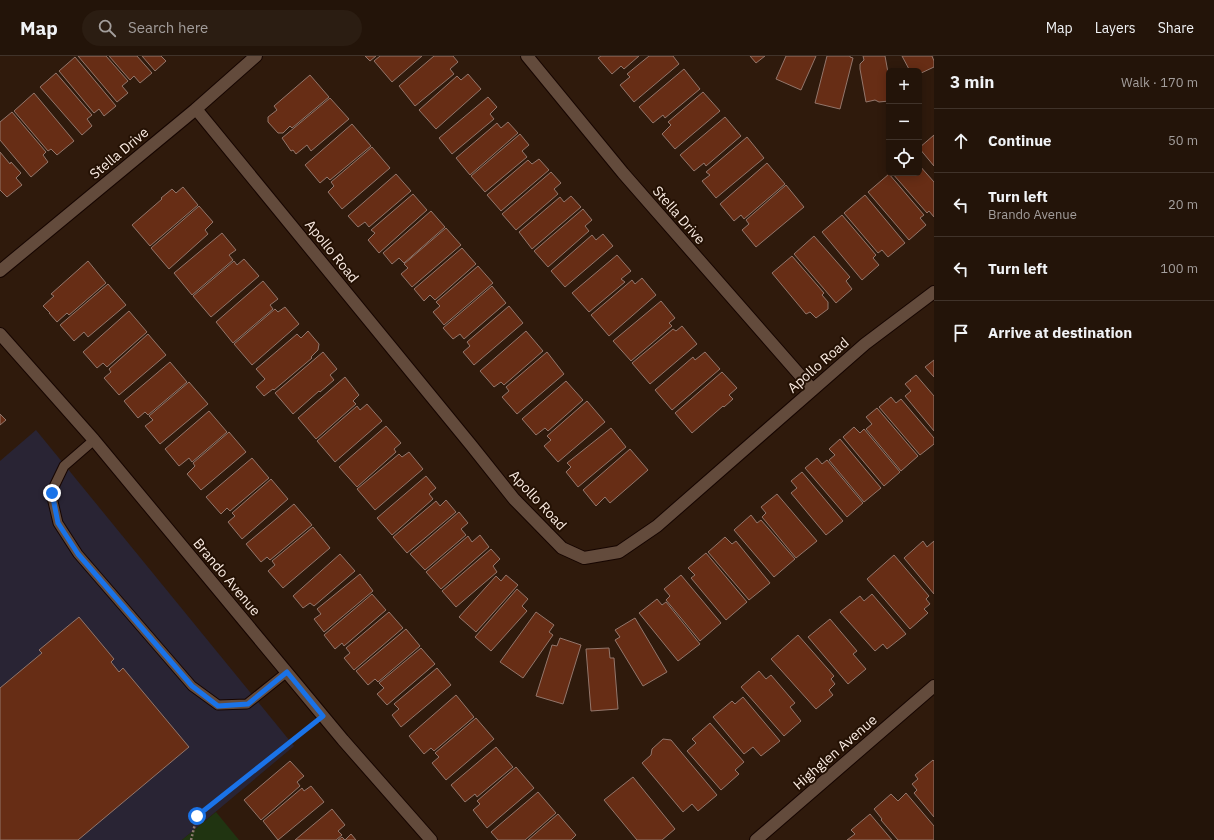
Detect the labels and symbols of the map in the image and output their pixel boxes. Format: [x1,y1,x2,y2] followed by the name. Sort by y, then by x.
[86,123,152,183] street label: Stella Drive
[649,182,709,248] street label: Stella Drive
[301,216,363,286] street label: Apollo Road
[783,333,853,397] street label: Apollo Road
[506,466,570,534] street label: Apollo Road
[43,484,61,502] route end
[189,535,265,620] street label: Brando Avenue
[789,710,881,793] street label: Highglen Avenue
[188,807,206,825] route start

